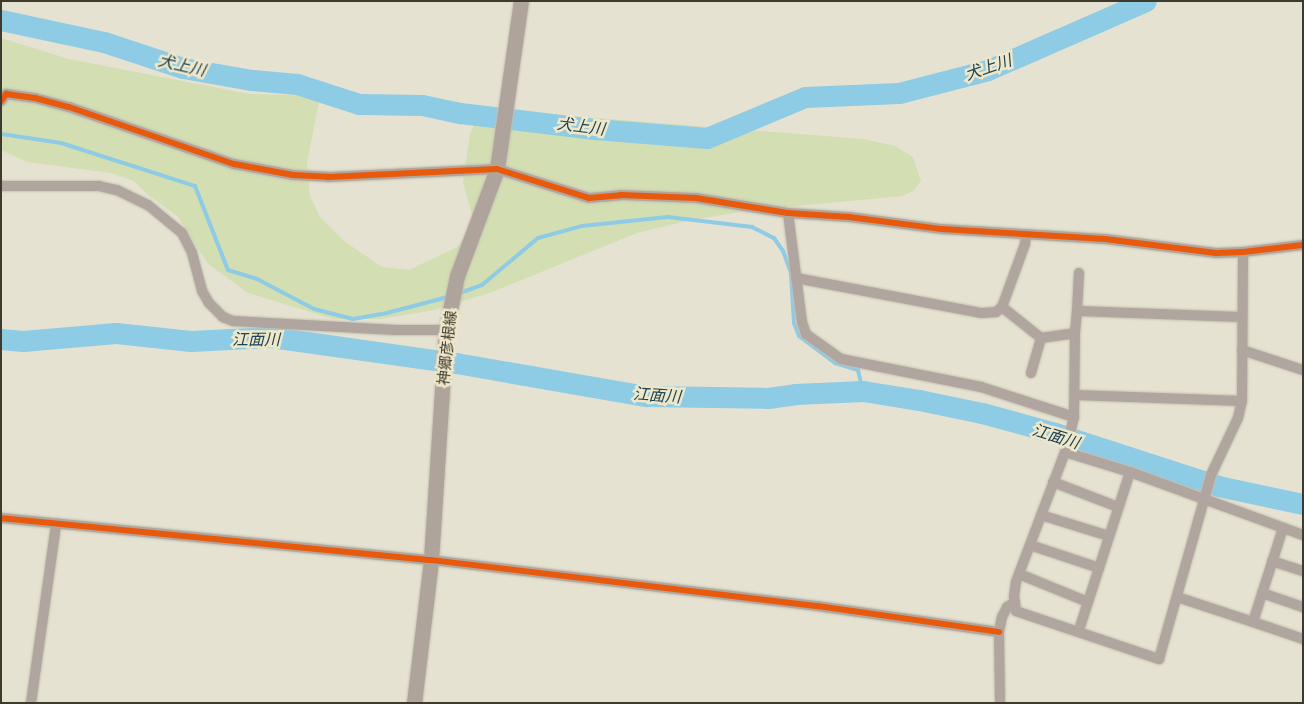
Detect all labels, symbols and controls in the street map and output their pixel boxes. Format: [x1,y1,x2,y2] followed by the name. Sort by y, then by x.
[156,50,208,80] water label: 犬上川
[962,50,1014,84] water label: 犬上川
[556,114,606,138] water label: 犬上川
[434,310,460,386] street label: 神郷彦根線
[232,329,280,349] water label: 江面川
[632,384,682,406] water label: 江面川
[1030,420,1082,452] water label: 江面川

